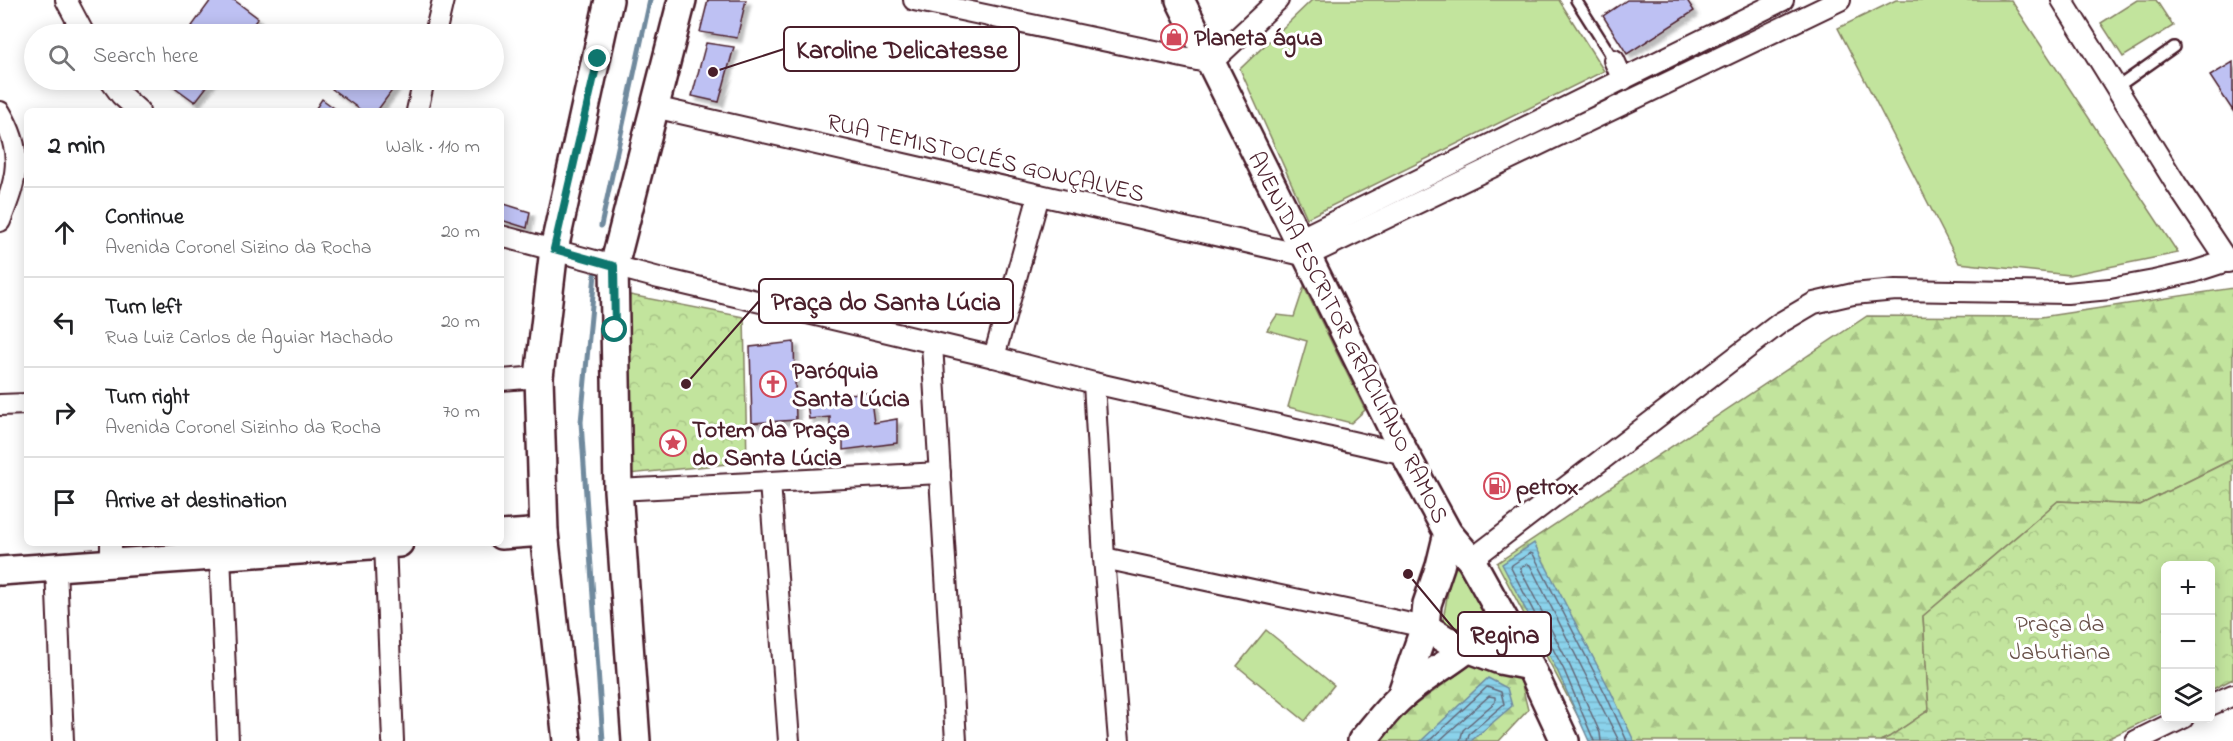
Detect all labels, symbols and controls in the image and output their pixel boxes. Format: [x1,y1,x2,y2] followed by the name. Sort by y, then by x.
[1159,22,1189,52] shop icon: Planeta água
[1194,22,1323,58] place label: Planeta água
[24,24,504,90] search box
[784,27,1019,71] callout: Karoline Delicatesse
[796,33,1009,71] text: Karoline Delicatesse
[45,41,78,74] icon: search
[93,41,198,73] text: Search here
[584,45,610,71] route end
[823,106,1148,213] street label: RUA TEMISTOCLÉS GONÇALVES
[48,128,105,166] text: 2 min
[385,133,480,162] text: Walk · 110 m
[1237,146,1456,530] street label: AVENIDA ESCRITOR GRACILIANO RAMOS
[105,202,184,234] text: Continue
[48,216,81,249] icon: ahead
[441,218,480,247] text: 20 m
[105,234,372,263] text: Avenida Coronel Sizino da Rocha
[759,279,1013,323] callout: Praça do Santa Lúcia
[771,285,1001,323] text: Praça do Santa Lúcia
[105,292,182,324] text: Turn left
[48,306,81,339] icon: left
[441,308,480,337] text: 20 m
[601,316,627,342] route start
[105,324,393,353] text: Rua Luiz Carlos de Aguiar Machado
[792,355,910,418] place label: Paróquia Santa Lúcia
[758,369,788,399] church icon: Paróquia Santa Lúcia
[105,382,190,414] text: Turn right
[48,396,81,429] icon: right
[443,398,480,427] text: 70 m
[105,414,381,443] text: Avenida Coronel Sizinho da Rocha
[692,414,850,477] place label: Totem da Praça do Santa Lúcia
[658,428,688,458] place icon: Totem da Praça do Santa Lúcia
[1482,471,1512,501] fuel station icon: petrox
[1516,471,1579,506] place label: petrox
[48,486,81,519] icon: arrive
[105,486,287,518] text: Arrive at destination
[2161,561,2215,723] map controls
[2161,561,2215,615] button: +
[2009,608,2111,671] park label: Praça da Jabutiana
[1458,612,1551,656] callout: Regina
[2161,615,2215,669] button: −
[1470,618,1540,657] text: Regina
[2161,669,2215,723] button: layers

